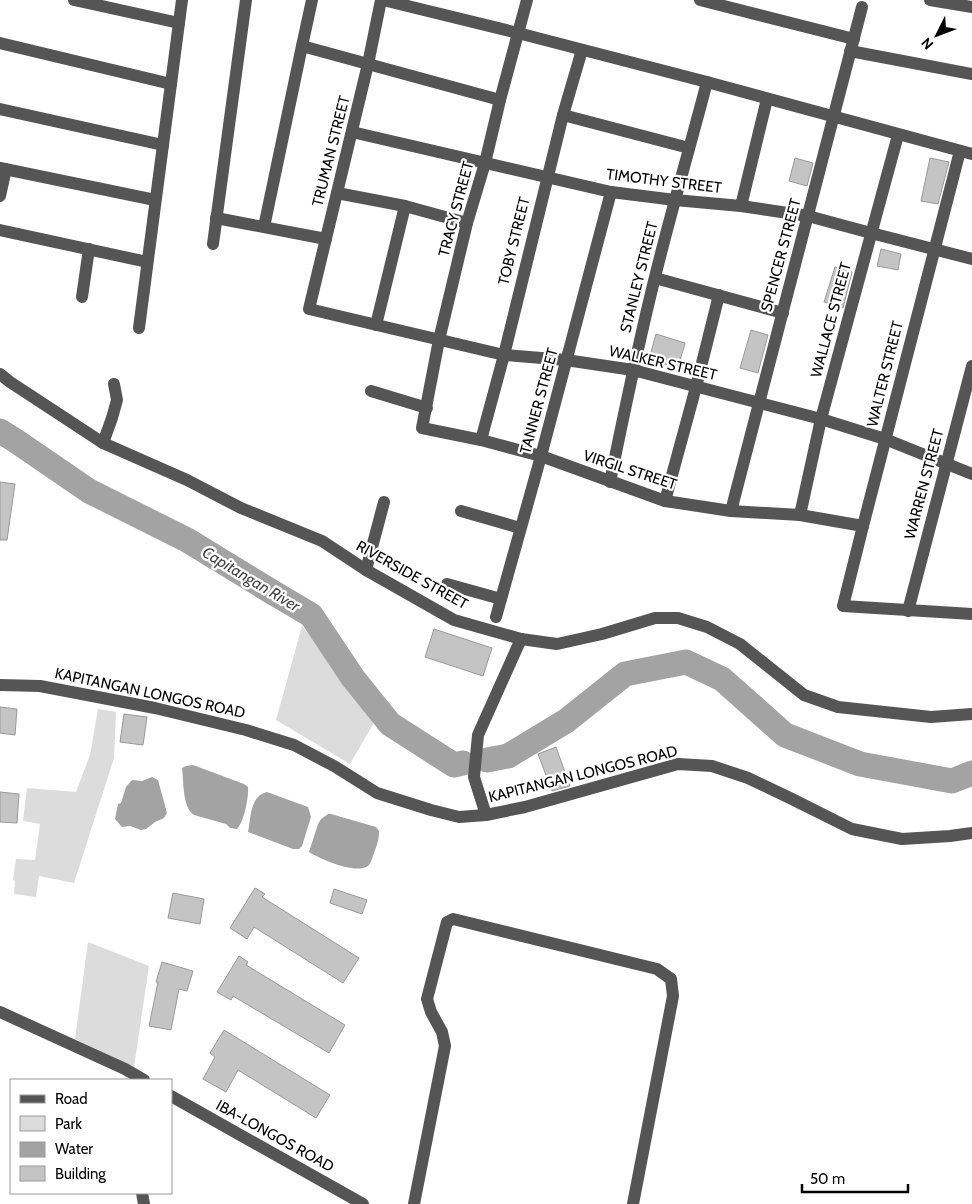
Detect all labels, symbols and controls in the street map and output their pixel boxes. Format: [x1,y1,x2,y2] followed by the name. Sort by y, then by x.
[912,10,962,60] north arrow
[917,34,937,53] text: N
[309,94,353,208] street label: TRUMAN STREET
[435,160,477,258] street label: TRACY STREET
[605,165,723,197] street label: TIMOTHY STREET
[494,195,534,287] street label: TOBY STREET
[757,196,805,314] street label: SPENCER STREET
[616,220,662,334] street label: STANLEY STREET
[807,261,855,379] street label: WALLACE STREET
[863,319,907,429] street label: WALTER STREET
[607,342,719,384] street label: WALKER STREET
[516,346,562,456] street label: TANNER STREET
[901,427,947,541] street label: WARREN STREET
[581,446,679,494] street label: VIRGIL STREET
[353,537,471,613] street label: RIVERSIDE STREET
[199,542,304,616] water label: Capitangan River
[53,664,247,722] street label: KAPITANGAN LONGOS ROAD
[487,742,679,806] street label: KAPITANGAN LONGOS ROAD
[10,1079,172,1194] legend
[55,1090,88,1108] text: Road
[213,1096,337,1176] street label: IBA-LONGOS ROAD
[55,1115,82,1133] text: Park
[55,1140,93,1158] text: Water
[802,1162,908,1194] scale bar
[55,1165,106,1183] text: Building
[810,1170,845,1188] text: 50 m

